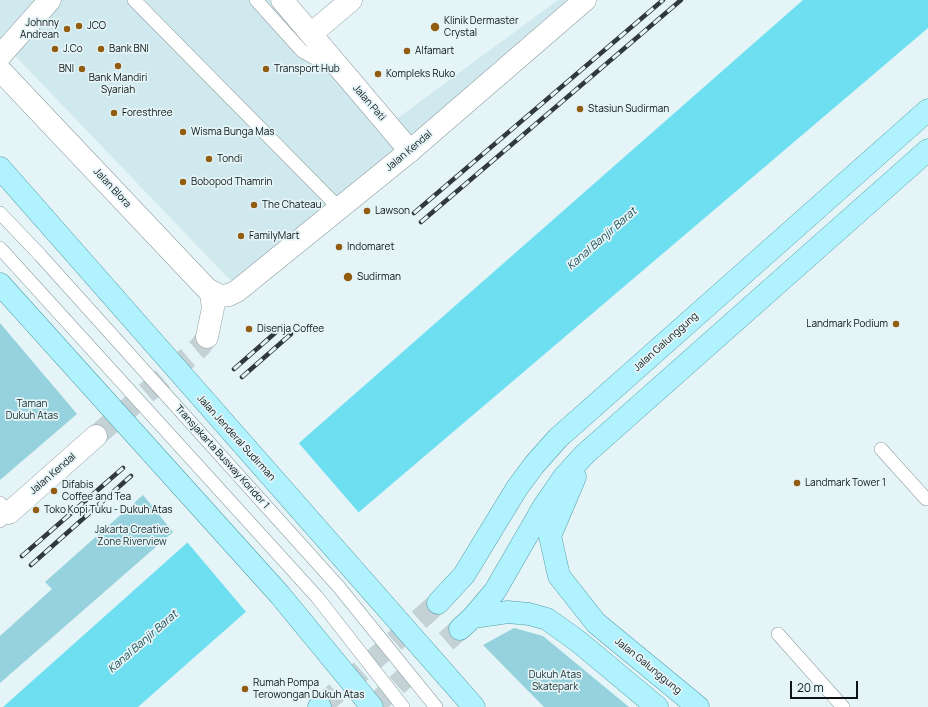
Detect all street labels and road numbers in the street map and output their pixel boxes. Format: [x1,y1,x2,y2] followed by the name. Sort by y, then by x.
[350,83,388,123] street label: Jalan Pati
[383,128,435,174] street label: Jalan Kendal
[91,166,133,210] street label: Jalan Blora
[631,310,701,374] street label: Jalan Galunggung
[194,393,278,483] street label: Jalan Jenderal Sudirman
[172,403,272,511] street label: Transjakarta Busway Koridor 1
[28,451,78,497] street label: Jalan Kendal
[612,635,684,697] street label: Jalan Galunggung

